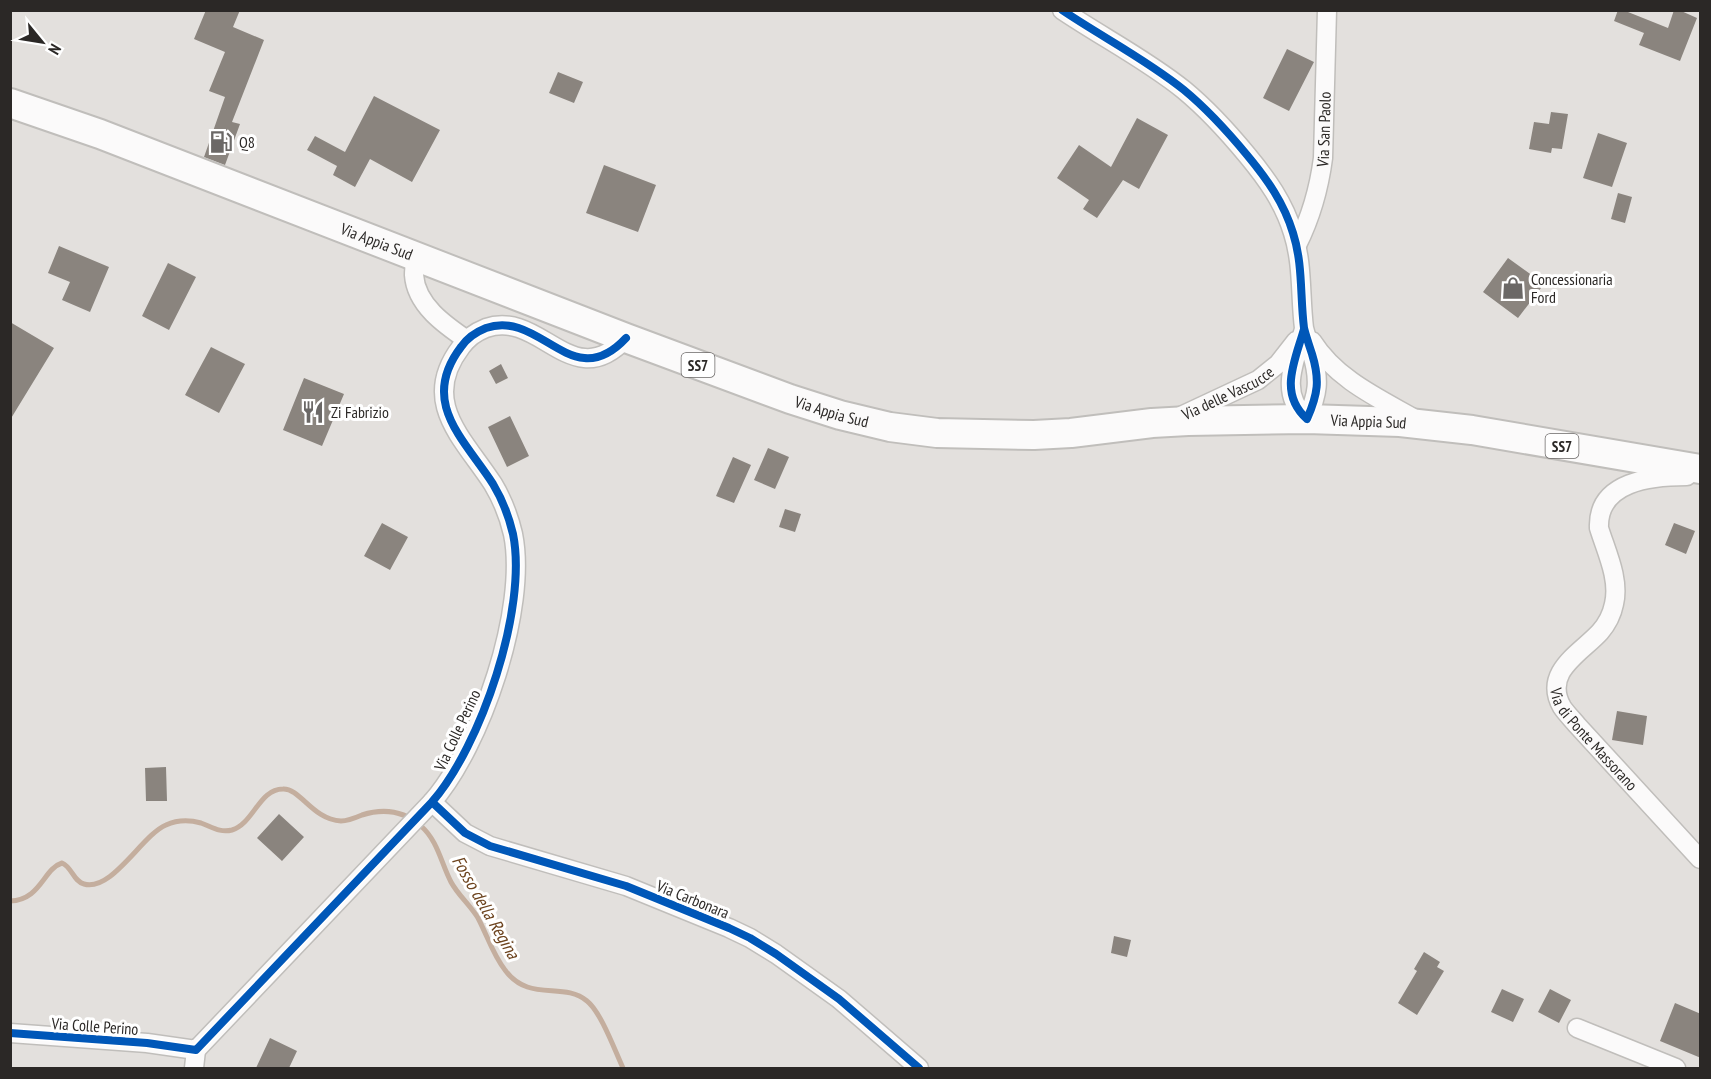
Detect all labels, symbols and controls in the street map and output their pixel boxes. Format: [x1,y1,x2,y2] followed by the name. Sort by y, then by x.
[12,12,72,72] north arrow
[44,41,66,58] text: N
[1312,91,1335,169] street label: Via San Paolo
[208,129,234,155] fuel station icon: Q8
[239,132,255,152] place label: Q8
[337,218,416,264] street label: Via Appia Sud
[1531,269,1613,307] place label: Concessionaria Ford
[1500,275,1526,301] shop icon: Concessionaria Ford
[682,353,714,377] road number: SS7
[1178,362,1278,425] street label: Via delle Vascucce
[791,391,871,432] street label: Via Appia Sud
[300,399,326,425] restaurant icon: Zi Fabrizio
[331,402,389,422] place label: Zi Fabrizio
[1329,410,1408,433] street label: Via Appia Sud
[1546,434,1578,458] road number: SS7
[429,686,484,775] street label: Via Colle Perino
[1546,686,1642,794] street label: Via di Ponte Massorano
[447,851,525,963] water label: Fosso della Regina
[653,875,732,923] street label: Via Carbonara
[50,1013,139,1039] street label: Via Colle Perino

